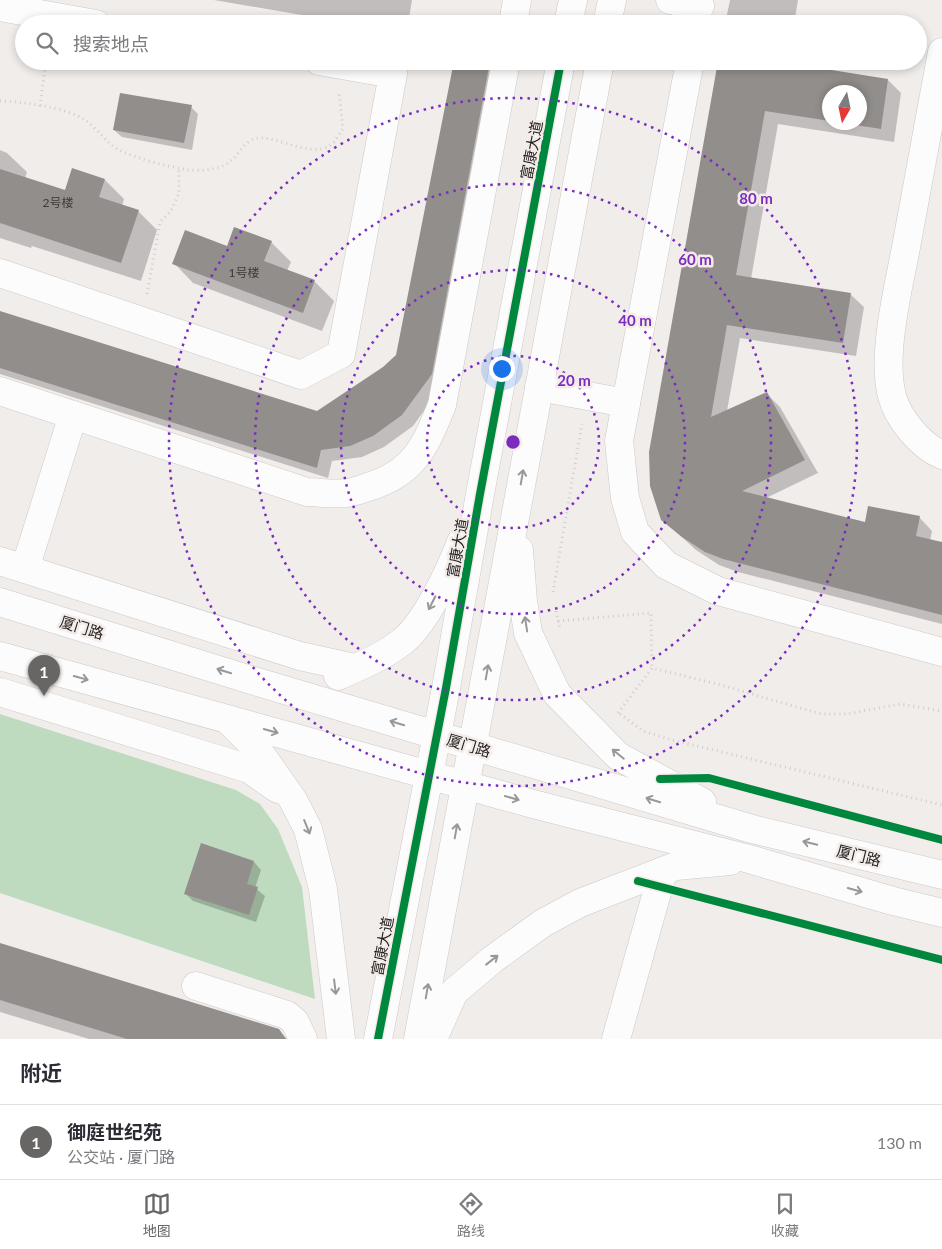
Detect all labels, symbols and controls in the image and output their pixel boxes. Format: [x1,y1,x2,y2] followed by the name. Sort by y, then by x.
[15,15,927,70] search box
[33,29,61,57] icon: search
[73,32,149,55] text: 搜索地点
[822,85,867,130] north arrow
[516,119,546,181] street label: 富康大道
[739,189,773,207] text: 80 m
[43,195,73,210] house number: 2号楼
[678,250,712,268] text: 60 m
[229,265,259,280] house number: 1号楼
[618,311,652,329] text: 40 m
[489,356,515,382] your location
[557,371,591,389] text: 20 m
[504,433,522,451] centre of rings
[517,470,527,486] one-way arrow
[443,517,471,579] street label: 富康大道
[427,595,436,610] one-way arrow
[58,612,106,642] street label: 厦门路
[521,616,531,632] one-way arrow
[28,655,60,696] pin: 1
[483,664,493,680] one-way arrow
[217,666,233,676] one-way arrow
[72,674,88,684] one-way arrow
[389,717,405,727] one-way arrow
[263,727,279,736] one-way arrow
[445,730,493,760] street label: 厦门路
[611,749,624,760] one-way arrow
[503,794,519,803] one-way arrow
[645,794,661,804] one-way arrow
[302,819,312,834] one-way arrow
[452,824,462,840] one-way arrow
[802,838,818,847] one-way arrow
[835,841,883,869] street label: 厦门路
[846,886,862,896] one-way arrow
[367,915,397,977] street label: 富康大道
[485,955,499,965] one-way arrow
[330,978,340,994] one-way arrow
[423,983,432,999] one-way arrow
[20,1060,62,1085] text: 附近
[67,1120,162,1143] text: 御庭世纪苑
[31,1133,41,1152] text: 1
[877,1133,922,1152] text: 130 m
[67,1147,175,1166] text: 公交站 · 厦门路
[143,1190,171,1240] tab: 地图
[457,1190,485,1240] tab: 路线
[771,1190,799,1240] tab: 收藏

